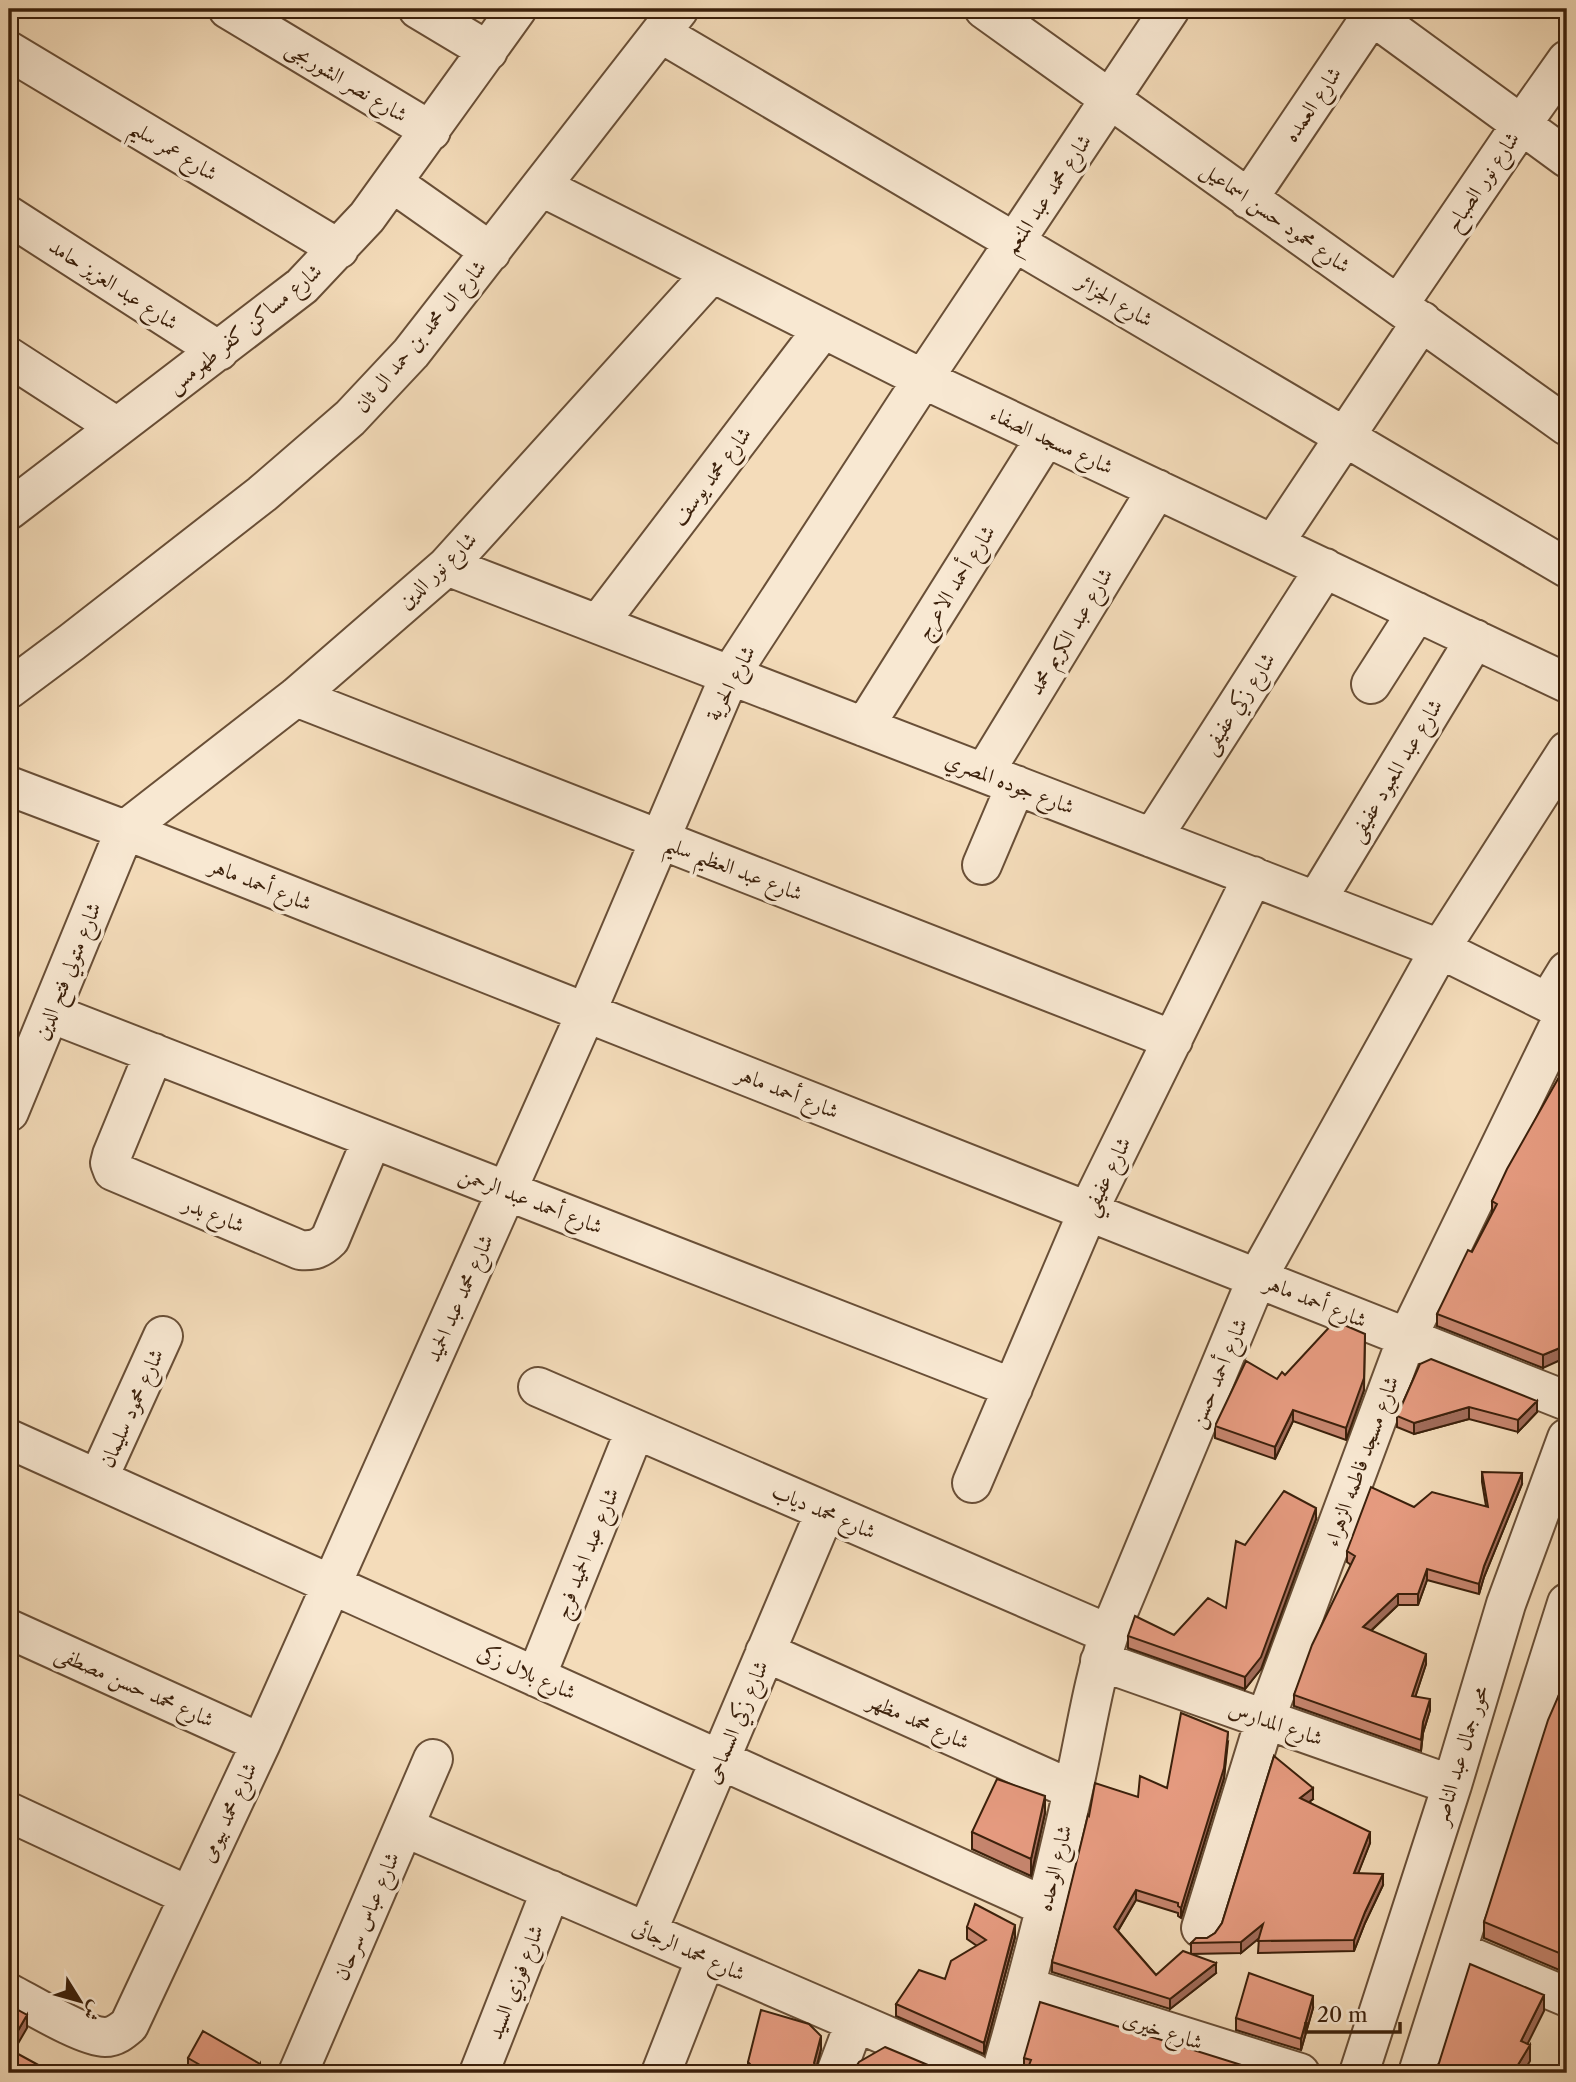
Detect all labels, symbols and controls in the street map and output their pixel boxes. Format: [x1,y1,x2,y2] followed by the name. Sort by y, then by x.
[279,35,412,132] street label: شارع نصر الشوربجى
[1278,62,1351,150] street label: شارع العمده
[121,114,222,194] street label: شارع عمر سليم
[1440,127,1530,239] street label: شارع نور الصباح
[998,129,1103,263] street label: شارع محمد عبد المنعم
[1193,156,1355,283] street label: شارع محمود حسن اسماعيل
[42,233,183,340] street label: شارع عبد العزيز حامد
[349,255,496,421] street label: شارع ال محمد بن حمد ال ثان
[162,258,330,403] street label: شارع مساكن كفر طهرمس
[1068,267,1158,337] street label: شارع الجزائر
[984,401,1118,485] street label: شارع مسجد الصفاء
[666,422,761,534] street label: شارع محمد يوسف
[908,519,1006,647] street label: شارع أحمد الاعرج
[392,526,486,618] street label: شارع نور الدين
[1022,563,1123,702] street label: شارع عبد الكريم محمد
[700,641,765,728] street label: شارع الحرية
[1196,648,1285,762] street label: شارع زكي عفيفى
[1343,694,1453,849] street label: شارع عبد المعبود عفيفى
[940,747,1078,825] street label: شارع جوده المصري
[658,830,806,914] street label: شارع عبد العظيم سليم
[202,850,316,921] street label: شارع أحمد ماهر
[28,899,112,1046] street label: شارع متولي فتح الدين
[729,1058,843,1129] street label: شارع أحمد ماهر
[1076,1133,1143,1223] street label: شارع عفيفي
[453,1159,607,1244] street label: شارع أحمد عبد الرحمن
[175,1190,248,1243] street label: شارع بدر
[420,1230,504,1368] street label: شارع محمد عبد الحميد
[1257,1267,1371,1338] street label: شارع أحمد ماهر
[1182,1314,1258,1434] street label: شارع أحمد حسن
[94,1345,174,1474] street label: شارع محمود سليمان
[1319,1372,1409,1552] street label: شارع مسجد فاطمه الزهراء
[766,1478,880,1550] street label: شارع محمد دياب
[548,1484,630,1625] street label: شارع عبد الحميد فرج
[472,1639,580,1710] street label: شارع بلال زكى
[49,1640,218,1738] street label: شارع محمد حسن مصطفى
[699,1657,779,1790] street label: شارع زكي السماحى
[1426,1682,1495,1830] street label: محور جمال عبد الناصر
[860,1687,973,1760] street label: شارع محمد مظهر
[1224,1695,1326,1756] street label: شارع المدارس
[194,1758,267,1868] street label: شارع محمد بيومى
[1031,1822,1083,1915] street label: شارع الوحده
[328,1848,410,1986] street label: شارع عباس سرحان
[626,1914,749,1992] street label: شارع محمد الرجائى
[482,1921,554,2045] street label: شارع فوزي السيد
[46,1966,116,2036] north arrow
[1306,1991,1401,2035] scale bar
[78,1996,108,2025] text: ش
[1317,2002,1368,2027] text: 20 m
[1118,2005,1206,2060] street label: شارع خيرى

